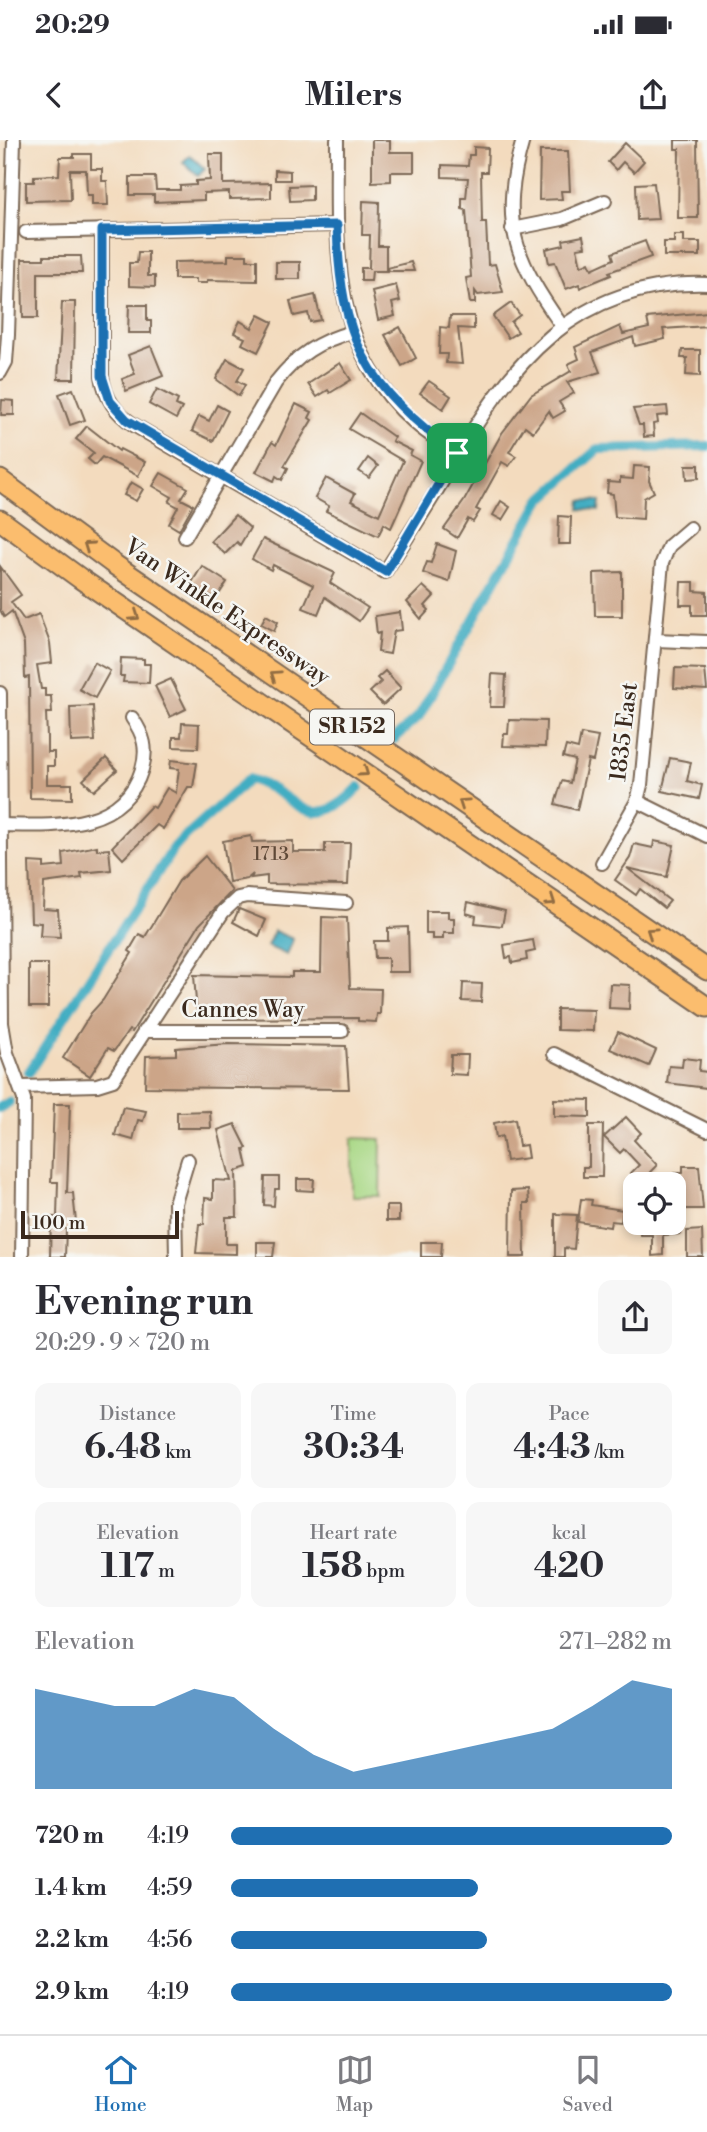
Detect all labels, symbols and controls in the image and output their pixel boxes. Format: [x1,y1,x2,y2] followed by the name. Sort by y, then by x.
[35,9,110,41] text: 20:29
[305,75,402,115] text: Milers
[35,76,73,114] icon: back
[634,76,672,114] icon: share
[427,423,487,483] pin
[438,434,476,472] icon: arrive
[118,532,336,692] street label: Van Winkle Expressway
[83,541,96,554] one-way arrow
[128,608,141,621] one-way arrow
[270,671,283,683] one-way arrow
[604,681,644,783] street label: 1835 East
[310,710,394,744] road number: SR 152
[356,764,369,776] one-way arrow
[458,799,471,811] one-way arrow
[253,842,289,866] house number: 1713
[543,893,556,905] one-way arrow
[646,928,659,940] one-way arrow
[181,996,305,1024] street label: Cannes Way
[623,1172,686,1235] map controls
[623,1172,686,1235] button: locate
[21,1208,178,1240] scale bar
[32,1211,85,1235] text: 100 m
[35,1279,253,1326] text: Evening run
[598,1280,672,1354] button: share
[35,1329,210,1357] text: 20:29 · 9 × 720 m
[99,1402,176,1426] text: Distance
[331,1402,376,1426] text: Time
[549,1402,590,1426] text: Pace
[84,1426,161,1469] text: 6.48
[303,1426,404,1469] text: 30:34
[513,1426,591,1469] text: 4:43
[161,1440,192,1464] text: km
[591,1440,625,1464] text: /km
[97,1521,179,1545] text: Elevation
[310,1521,397,1545] text: Heart rate
[552,1521,586,1545] text: kcal
[101,1545,154,1588] text: 117
[302,1545,363,1588] text: 158
[534,1545,605,1588] text: 420
[154,1559,175,1583] text: m
[363,1559,405,1583] text: bpm
[35,1628,135,1656] text: Elevation
[559,1628,672,1656] text: 271–282 m
[35,1822,104,1850] text: 720 m
[147,1822,189,1850] text: 4:19
[35,1874,107,1902] text: 1.4 km
[147,1874,193,1902] text: 4:59
[35,1926,109,1954] text: 2.2 km
[147,1926,193,1954] text: 4:56
[35,1978,109,2006] text: 2.9 km
[147,1978,189,2006] text: 4:19
[94,2051,147,2117] tab: Home
[336,2051,374,2117] tab: Map
[563,2051,612,2117] tab: Saved

